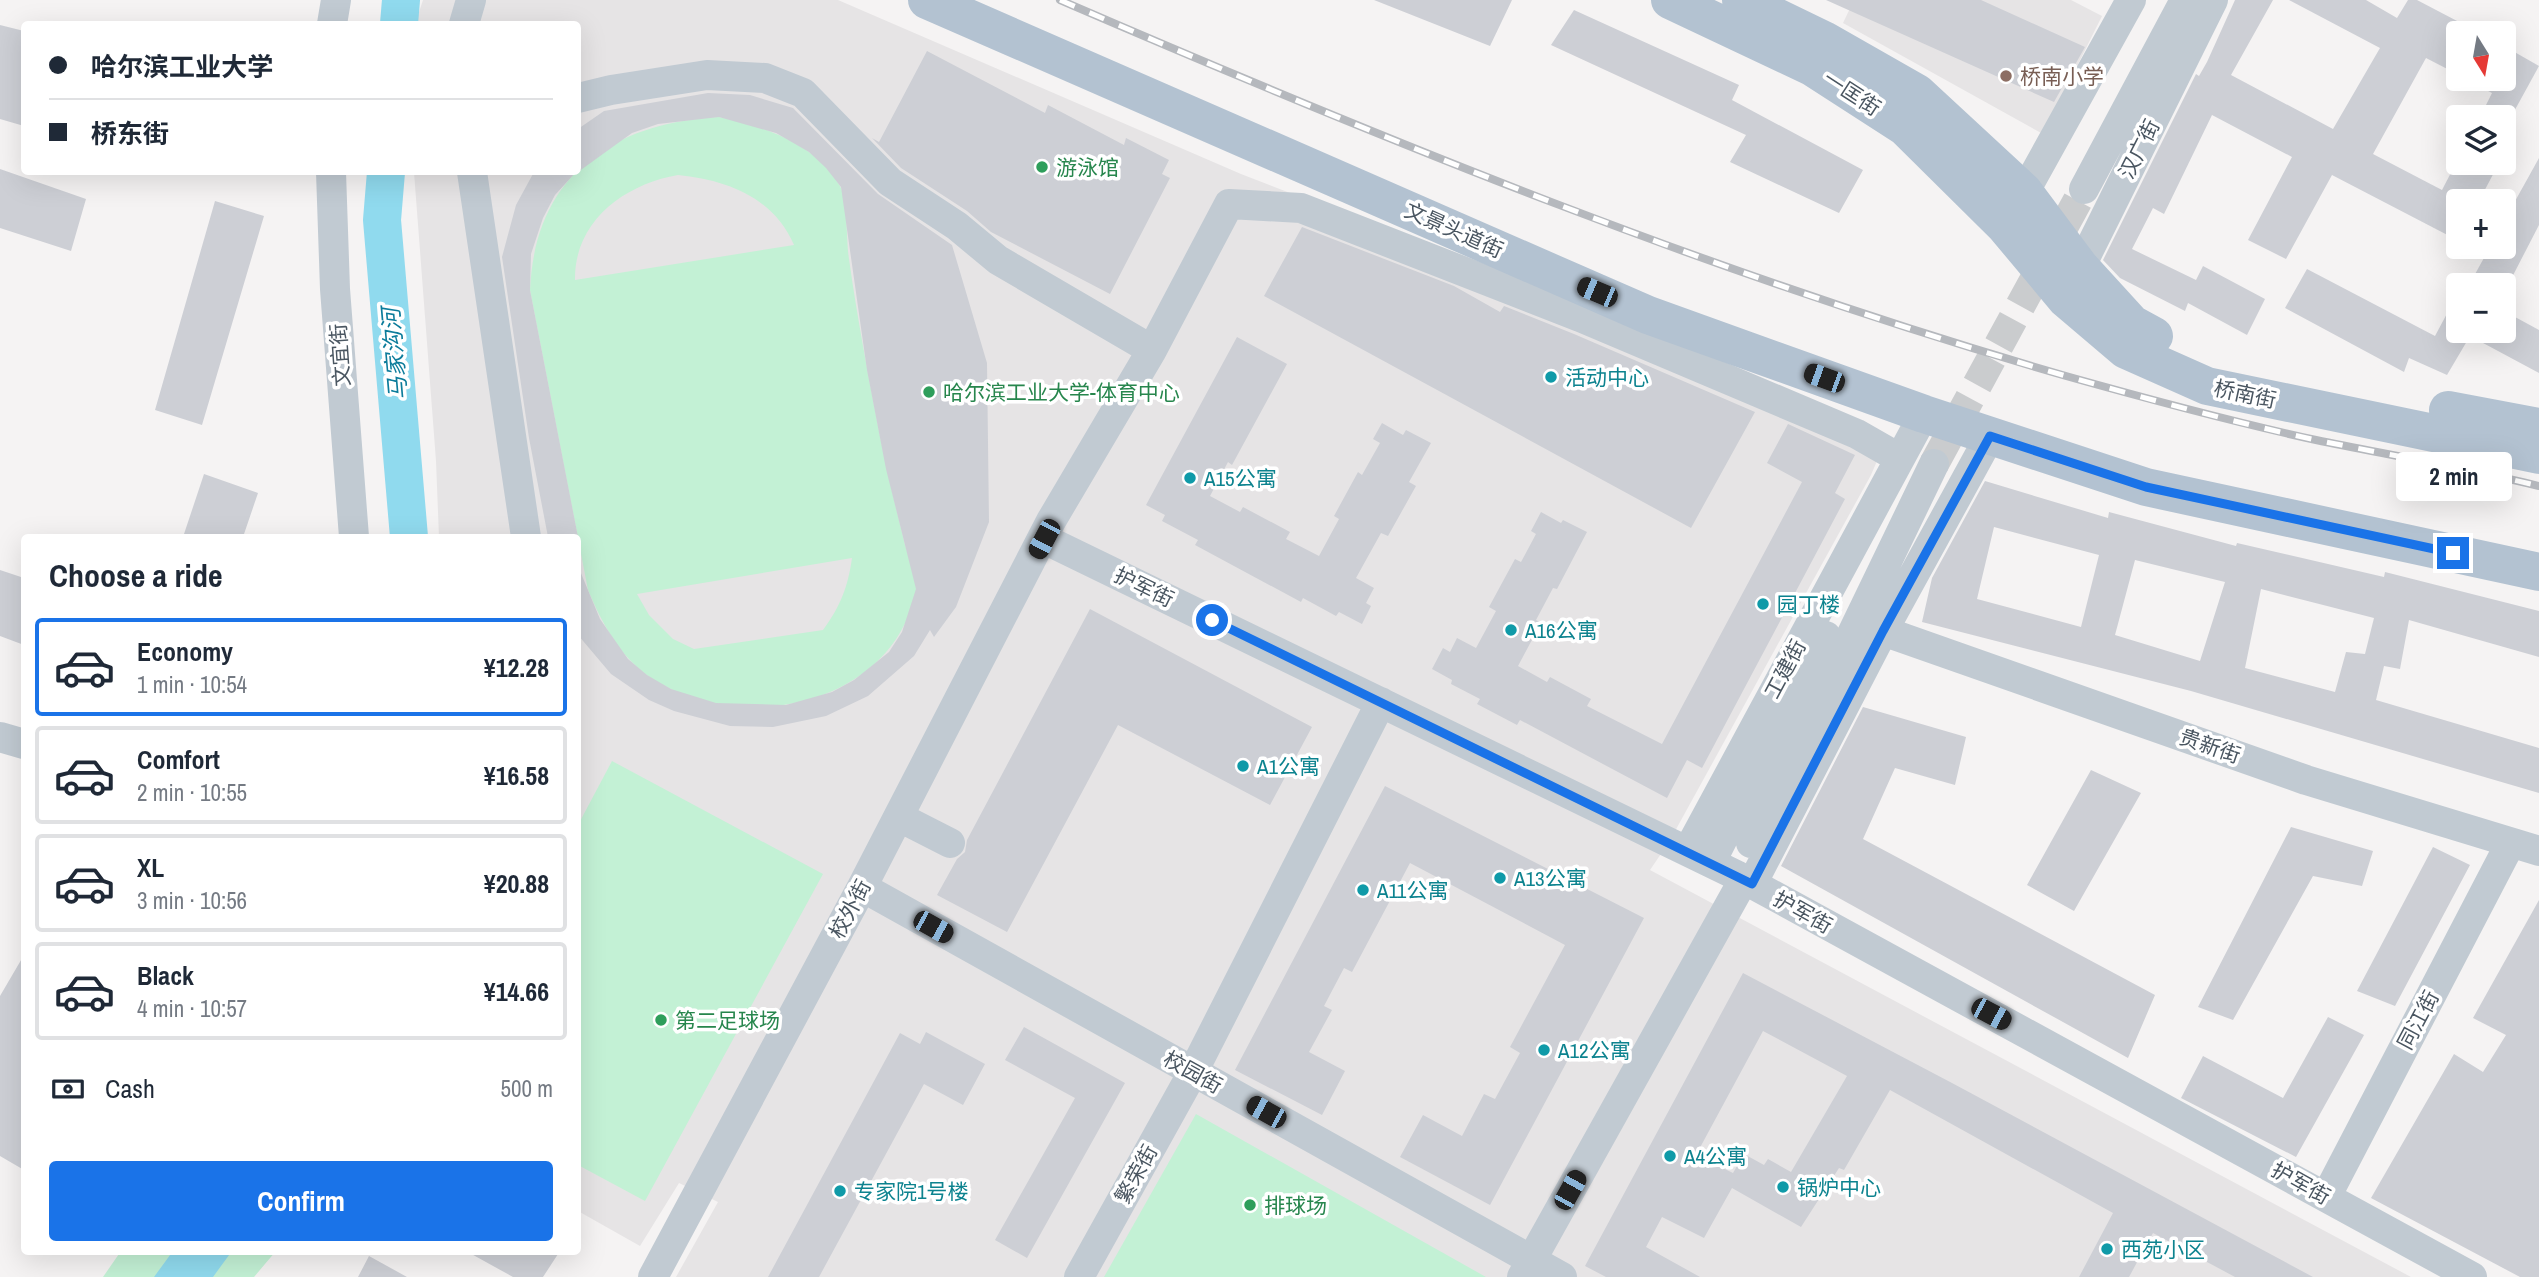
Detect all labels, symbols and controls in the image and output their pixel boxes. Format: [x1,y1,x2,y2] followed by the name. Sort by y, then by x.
[2446,21,2516,91] north arrow
[2446,21,2516,343] map controls
[91,49,273,84] text: 哈尔滨工业大学
[2020,62,2104,91] place label: 桥南小学
[1818,64,1886,122] street label: 一匡街
[1998,68,2014,84] marker: 桥南小学
[2446,105,2516,175] button: layers
[2112,114,2166,184] street label: 汉广街
[91,116,169,151] text: 桥东街
[1056,153,1119,182] place label: 游泳馆
[1034,159,1050,175] marker: 游泳馆
[2446,189,2516,259] button: +
[1400,195,1508,265] street label: 文景头道街
[2446,273,2516,343] button: −
[1574,274,1621,310] car
[374,303,413,401] water label: 马家沟河
[323,323,357,387] street label: 文宜街
[1801,361,1848,395] car
[1565,363,1649,392] place label: 活动中心
[1543,369,1559,385] marker: 活动中心
[2211,373,2279,415] street label: 桥南街
[943,378,1180,407] place label: 哈尔滨工业大学-体育中心
[921,384,937,400] marker: 哈尔滨工业大学-体育中心
[2395,452,2511,500] callout: 2 min
[2429,461,2479,492] text: 2 min
[1203,464,1277,493] place label: A15公寓
[1182,470,1198,486] marker: A15公寓
[1025,516,1064,562] car
[2437,537,2469,569] route end
[49,554,223,597] text: Choose a ride
[1109,560,1179,614] street label: 护军街
[1777,590,1840,619] place label: 园丁楼
[1755,596,1771,612] marker: 园丁楼
[1196,604,1228,636] route start
[1524,616,1598,645] place label: A16公寓
[1503,622,1519,638] marker: A16公寓
[137,634,233,669] text: Economy
[1757,634,1813,704] street label: 工建街
[53,636,116,699] icon: car
[484,650,549,685] text: ¥12.28
[137,669,247,700] text: 1 min · 10:54
[2175,722,2245,770] street label: 贵新街
[137,742,220,777] text: Comfort
[53,744,116,807] icon: car
[1256,752,1320,781] place label: A1公寓
[484,758,549,793] text: ¥16.58
[1235,758,1251,774] marker: A1公寓
[137,777,247,808] text: 2 min · 10:55
[137,850,164,885] text: XL
[53,852,116,915] icon: car
[1513,864,1587,893] place label: A13公寓
[484,866,549,901] text: ¥20.88
[1492,870,1508,886] marker: A13公寓
[822,874,878,944] street label: 校外街
[1376,876,1448,905] place label: A11公寓
[1355,882,1371,898] marker: A11公寓
[1768,884,1838,940] street label: 护军街
[137,885,247,916] text: 3 min · 10:56
[910,908,957,946] car
[137,958,194,993] text: Black
[53,960,116,1023] icon: car
[484,974,549,1009] text: ¥14.66
[2390,985,2446,1055] street label: 同江街
[137,993,247,1024] text: 4 min · 10:57
[1968,995,2015,1033] car
[675,1006,780,1035] place label: 第二足球场
[653,1012,669,1028] marker: 第二足球场
[1557,1036,1631,1065] place label: A12公寓
[1536,1042,1552,1058] marker: A12公寓
[1158,1044,1228,1100] street label: 校园街
[49,1070,87,1108] icon: cash
[105,1071,155,1106] text: Cash
[501,1073,553,1104] text: 500 m
[1243,1093,1290,1131] car
[1108,1139,1164,1209] street label: 繁荣街
[1683,1142,1747,1171] place label: A4公寓
[1662,1148,1678,1164] marker: A4公寓
[2266,1155,2336,1211] street label: 护军街
[49,1161,553,1241] button: Confirm
[1551,1167,1590,1213] car
[1797,1173,1881,1202] place label: 锅炉中心
[854,1177,969,1206] place label: 专家院1号楼
[1775,1179,1791,1195] marker: 锅炉中心
[832,1183,848,1199] marker: 专家院1号楼
[1264,1191,1327,1220] place label: 排球场
[1242,1197,1258,1213] marker: 排球场
[2121,1235,2205,1264] place label: 西苑小区
[2099,1241,2115,1257] marker: 西苑小区

